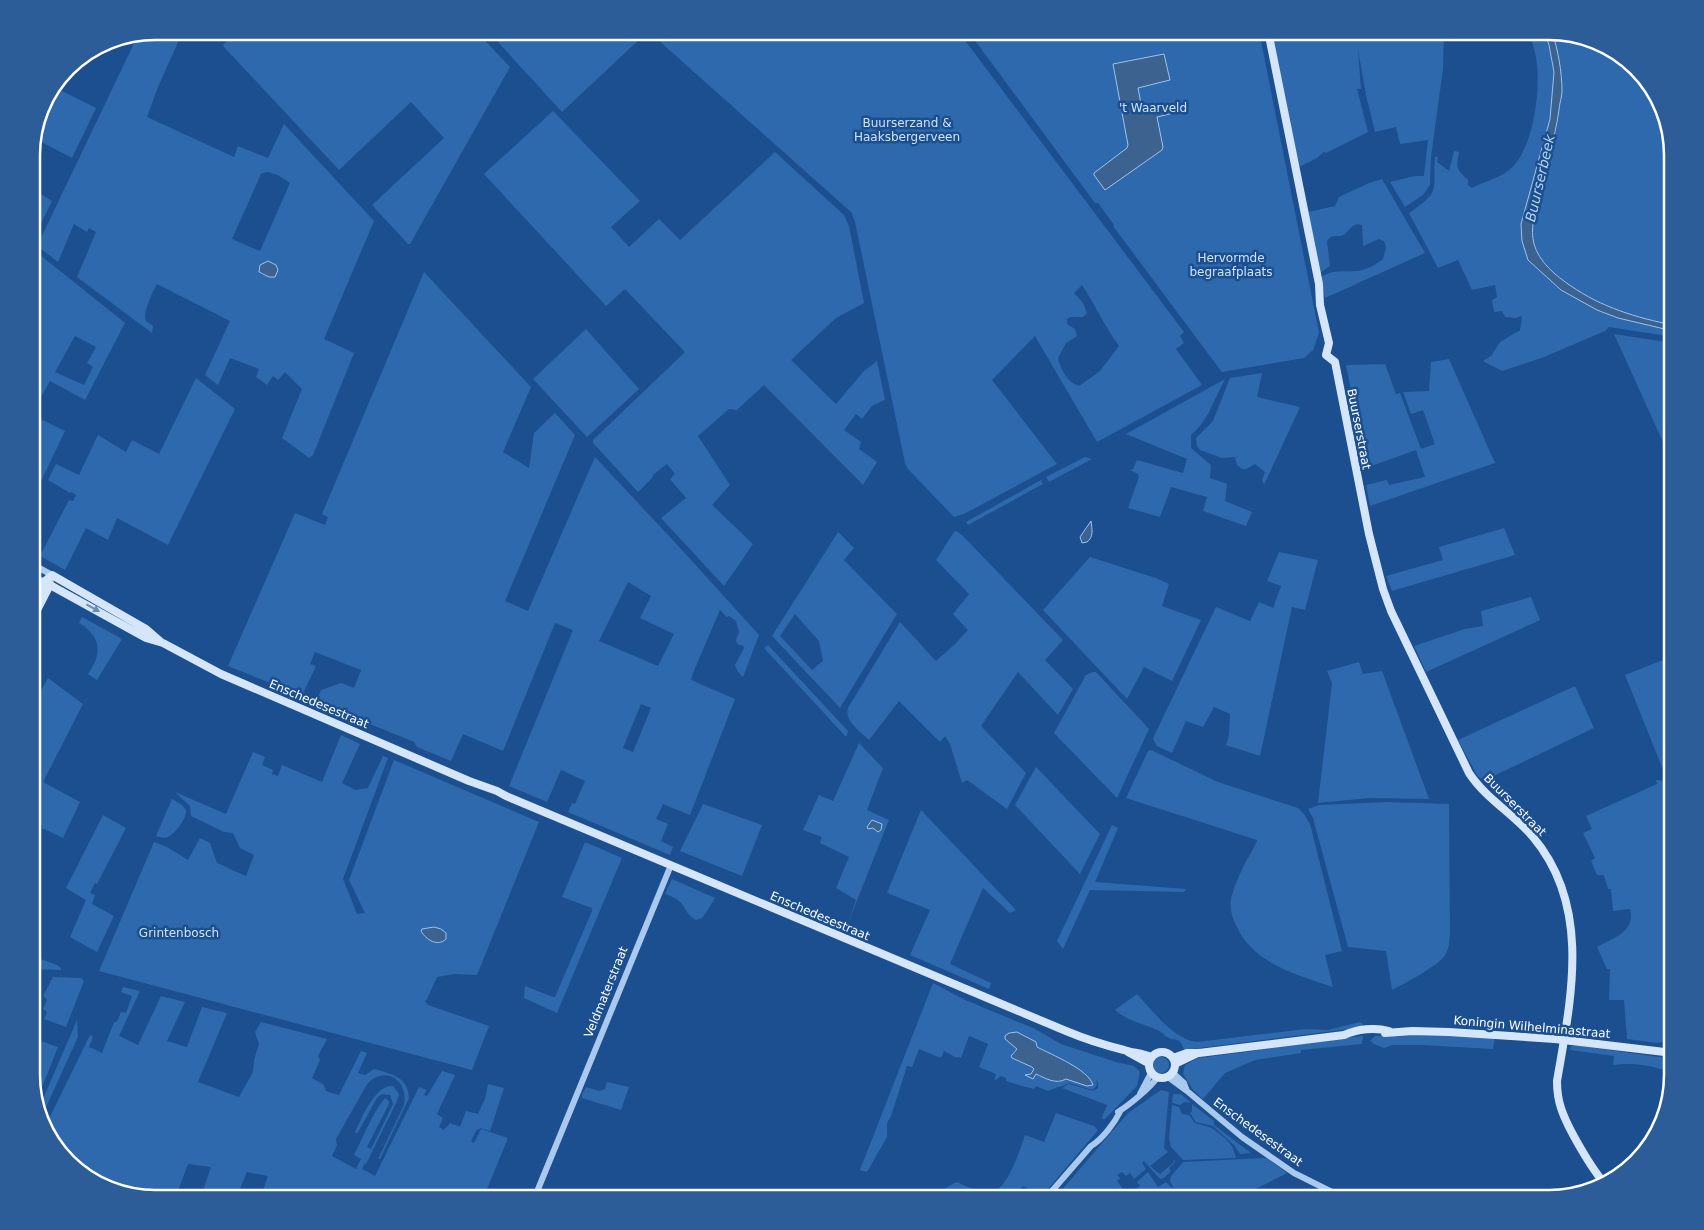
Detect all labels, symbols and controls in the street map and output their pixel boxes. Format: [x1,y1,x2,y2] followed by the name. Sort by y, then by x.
[1119,101,1187,115] park label: 't Waarveld
[854,116,960,144] park label: Buurserzand & Haaksbergerveen
[1522,132,1558,223] water label: Buurserbeek
[1189,251,1273,279] park label: Hervormde begraafplaats
[1344,387,1374,471] street label: Buurserstraat
[86,604,100,612] one-way arrow
[267,677,371,731] street label: Enschedesestraat
[1481,771,1549,839] street label: Buurserstraat
[768,889,872,943] street label: Enschedesestraat
[139,926,219,940] park label: Grintenbosch
[581,944,631,1040] street label: Veldmaterstraat
[1453,1013,1611,1041] street label: Koningin Wilhelminastraat
[1211,1095,1306,1169] street label: Enschedesestraat

